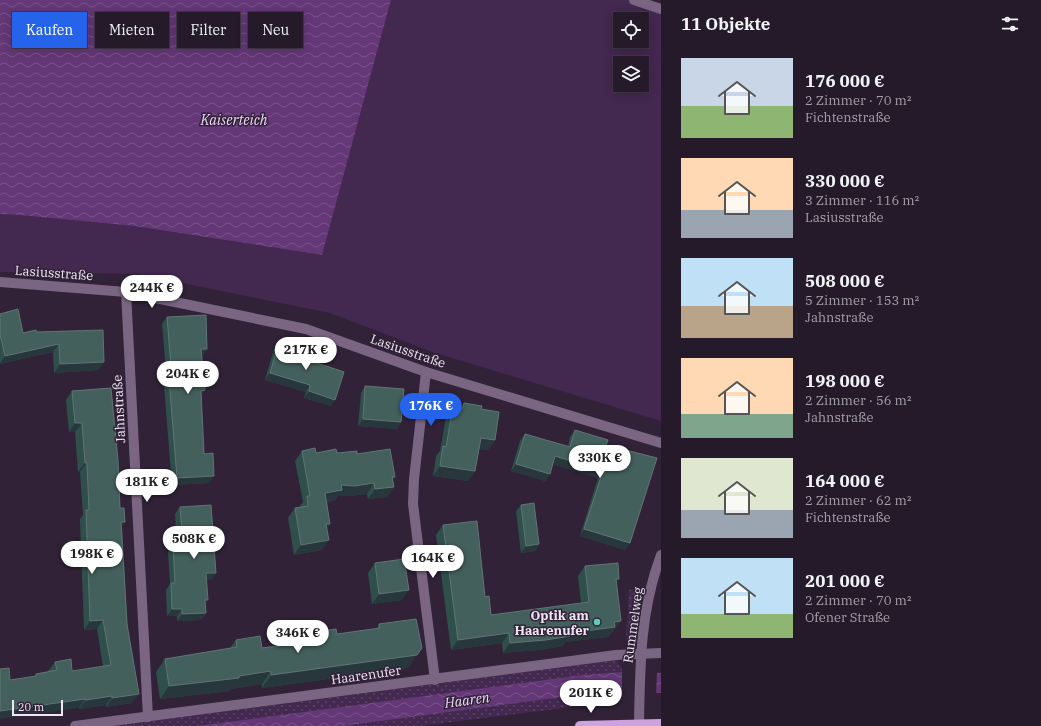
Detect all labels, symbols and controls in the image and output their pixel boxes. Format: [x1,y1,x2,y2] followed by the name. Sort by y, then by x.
[12,12,87,48] chip: Kaufen
[95,12,169,48] chip: Mieten
[177,12,240,48] chip: Filter
[248,12,303,48] chip: Neu
[613,12,649,92] map controls
[613,12,649,48] button: locate
[681,13,770,35] text: 11 Objekte
[999,13,1021,35] icon: filters
[613,56,649,92] button: layers
[805,70,885,92] text: 176 000 €
[713,74,761,122] icon: home
[805,92,911,109] text: 2 Zimmer · 70 m²
[805,109,891,126] text: Fichtenstraße
[199,111,268,129] water label: Kaiserteich
[805,170,885,192] text: 330 000 €
[713,174,761,222] icon: home
[805,192,919,209] text: 3 Zimmer · 116 m²
[805,209,884,226] text: Lasiusstraße
[14,262,94,284] street label: Lasiusstraße
[805,270,885,292] text: 508 000 €
[713,274,761,322] icon: home
[119,275,185,309] pin: 244K €
[130,279,174,296] text: 244K €
[805,292,919,309] text: 5 Zimmer · 153 m²
[805,309,873,326] text: Jahnstraße
[368,330,448,372] street label: Lasiusstraße
[273,337,339,371] pin: 217K €
[284,341,328,358] text: 217K €
[155,361,221,395] pin: 204K €
[166,365,210,382] text: 204K €
[805,370,885,392] text: 198 000 €
[109,374,129,444] street label: Jahnstraße
[713,374,761,422] icon: home
[805,392,911,409] text: 2 Zimmer · 56 m²
[398,393,464,427] pin: 176K €
[409,397,453,414] text: 176K €
[805,409,873,426] text: Jahnstraße
[567,445,633,479] pin: 330K €
[578,449,622,466] text: 330K €
[114,469,180,503] pin: 181K €
[805,470,885,492] text: 164 000 €
[125,473,169,490] text: 181K €
[713,474,761,522] icon: home
[805,492,911,509] text: 2 Zimmer · 62 m²
[805,509,891,526] text: Fichtenstraße
[161,526,227,560] pin: 508K €
[172,530,216,547] text: 508K €
[59,541,125,575] pin: 198K €
[70,545,114,562] text: 198K €
[400,545,466,579] pin: 164K €
[411,549,455,566] text: 164K €
[805,570,885,592] text: 201 000 €
[713,574,761,622] icon: home
[619,586,647,664] street label: Rummelweg
[805,592,911,609] text: 2 Zimmer · 70 m²
[514,607,590,639] place label: Optik am Haarenufer
[805,609,890,626] text: Ofener Straße
[592,617,602,627] marker: Optik am Haarenufer
[265,620,331,654] pin: 346K €
[276,624,320,641] text: 346K €
[330,662,402,688] street label: Haarenufer
[558,680,624,714] pin: 201K €
[569,684,613,701] text: 201K €
[442,688,491,712] water label: Haaren
[12,698,63,717] scale bar
[18,700,44,714] text: 20 m

